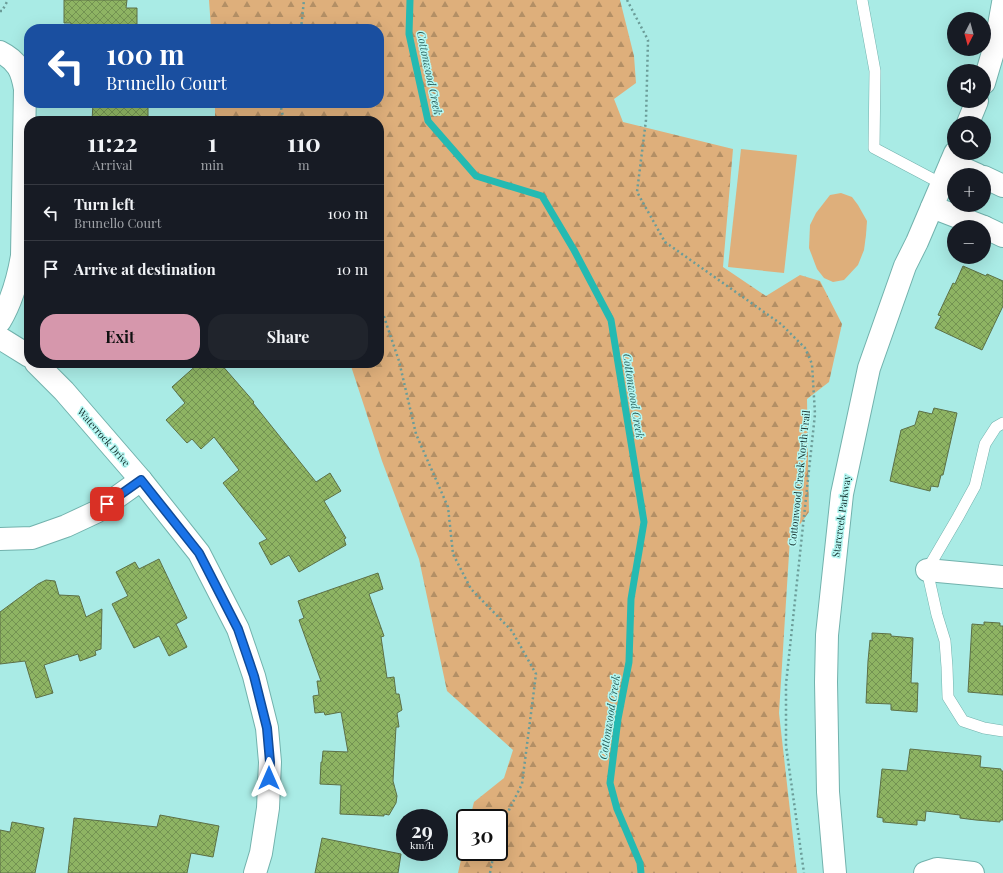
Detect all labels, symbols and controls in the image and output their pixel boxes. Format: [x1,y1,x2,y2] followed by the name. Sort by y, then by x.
[947,12,991,56] north arrow
[947,12,991,264] map controls
[414,29,446,117] water label: Cottonwood Creek
[106,35,185,72] text: 100 m
[40,40,92,92] icon: left
[947,64,991,108] button: sound
[106,71,227,95] text: Brunello Court
[947,116,991,160] button: search
[87,126,138,158] text: 11:22
[208,126,217,158] text: 1
[287,126,321,158] text: 110
[92,156,132,173] text: Arrival
[201,156,224,173] text: min
[298,156,310,173] text: m
[947,168,991,212] button: +
[74,194,135,214] text: Turn left
[40,202,62,224] icon: left
[327,203,368,223] text: 100 m
[74,214,161,231] text: Brunello Court
[947,220,991,264] button: −
[40,258,62,280] icon: arrive
[74,259,216,279] text: Arrive at destination
[336,259,368,279] text: 10 m
[40,314,200,360] button: Exit
[208,314,368,360] button: Share
[620,352,648,440] water label: Cottonwood Creek
[74,404,133,469] street label: Waterrock Drive
[785,409,813,547] street label: Cottonwood Creek North Trail
[828,474,854,558] street label: Starcreek Parkway
[90,487,124,521] pin
[96,493,118,515] icon: arrive
[595,673,623,761] water label: Cottonwood Creek
[248,757,290,799] position arrow
[456,809,508,861] speed limit sign: 30
[411,816,433,843] text: 29
[410,838,434,852] text: km/h

